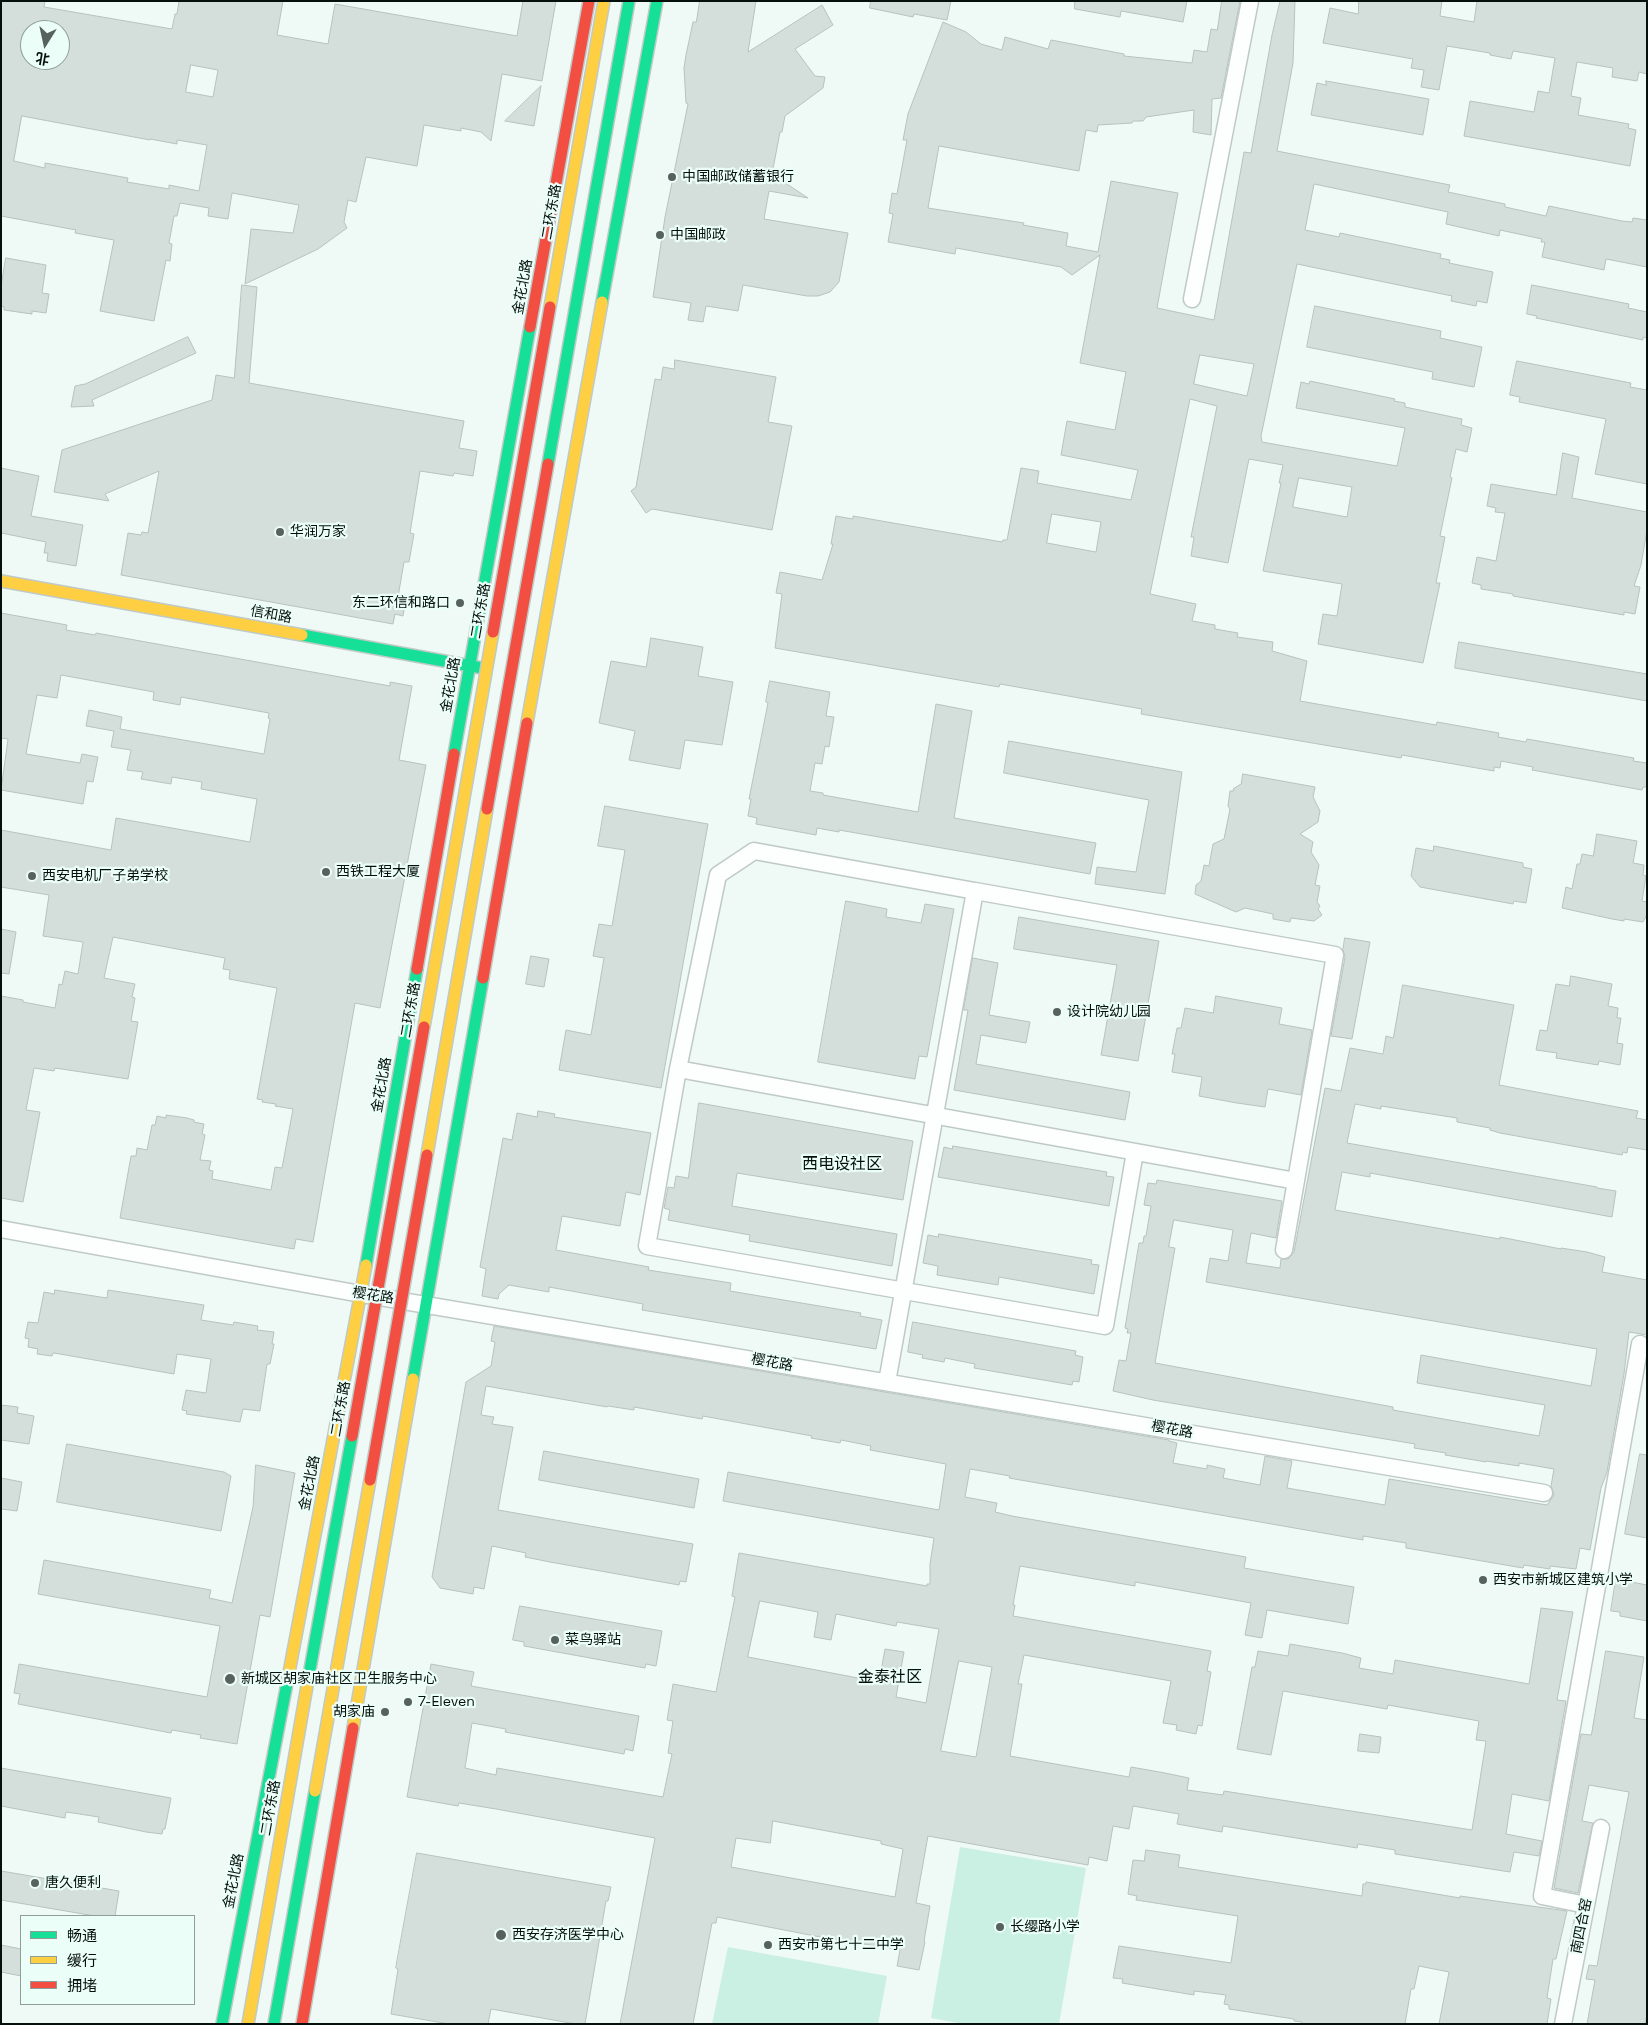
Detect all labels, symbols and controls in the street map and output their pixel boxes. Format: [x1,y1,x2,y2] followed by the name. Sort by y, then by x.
[20,20,70,70] north arrow
[34,49,51,69] text: 北
[682,169,794,185] place label: 中国邮政储蓄银行
[666,171,678,183] marker: 中国邮政储蓄银行
[539,183,565,241] street label: 二环东路
[670,227,726,243] place label: 中国邮政
[654,229,666,241] marker: 中国邮政
[510,258,536,316] street label: 金花北路
[290,524,346,540] place label: 华润万家
[274,526,286,538] marker: 华润万家
[468,582,494,640] street label: 二环东路
[352,595,450,611] place label: 东二环信和路口
[454,597,466,609] marker: 东二环信和路口
[249,603,293,627] street label: 信和路
[438,656,464,714] street label: 金花北路
[336,864,420,880] place label: 西铁工程大厦
[320,866,332,878] marker: 西铁工程大厦
[42,868,168,884] place label: 西安电机厂子弟学校
[26,870,38,882] marker: 西安电机厂子弟学校
[398,981,424,1039] street label: 二环东路
[1067,1004,1151,1020] place label: 设计院幼儿园
[1051,1006,1063,1018] marker: 设计院幼儿园
[369,1056,395,1114] street label: 金花北路
[802,1155,882,1175] district label: 西电设社区
[351,1284,395,1308] street label: 樱花路
[750,1351,794,1375] street label: 樱花路
[328,1380,354,1438] street label: 二环东路
[1150,1418,1194,1442] street label: 樱花路
[296,1454,324,1512] street label: 金花北路
[1493,1572,1633,1588] place label: 西安市新城区建筑小学
[1477,1574,1489,1586] marker: 西安市新城区建筑小学
[565,1632,621,1648] place label: 菜鸟驿站
[549,1634,561,1646] marker: 菜鸟驿站
[858,1668,922,1688] district label: 金泰社区
[241,1671,437,1687] place label: 新城区胡家庙社区卫生服务中心
[223,1672,237,1686] marker: 新城区胡家庙社区卫生服务中心
[418,1694,475,1710] place label: 7-Eleven
[402,1696,414,1708] marker: 7-Eleven
[333,1704,375,1720] place label: 胡家庙
[379,1706,391,1718] marker: 胡家庙
[258,1779,284,1837] street label: 二环东路
[220,1852,248,1910] street label: 金花北路
[45,1875,101,1891] place label: 唐久便利
[29,1877,41,1889] marker: 唐久便利
[1568,1897,1596,1955] street label: 南四合窑
[20,1915,195,2005] legend
[1010,1919,1080,1935] place label: 长缨路小学
[994,1921,1006,1933] marker: 长缨路小学
[67,1926,97,1945] text: 畅通
[512,1927,624,1943] place label: 西安存济医学中心
[494,1928,508,1942] marker: 西安存济医学中心
[778,1937,904,1953] place label: 西安市第七十二中学
[762,1939,774,1951] marker: 西安市第七十二中学
[67,1951,97,1970] text: 缓行
[67,1976,97,1995] text: 拥堵

